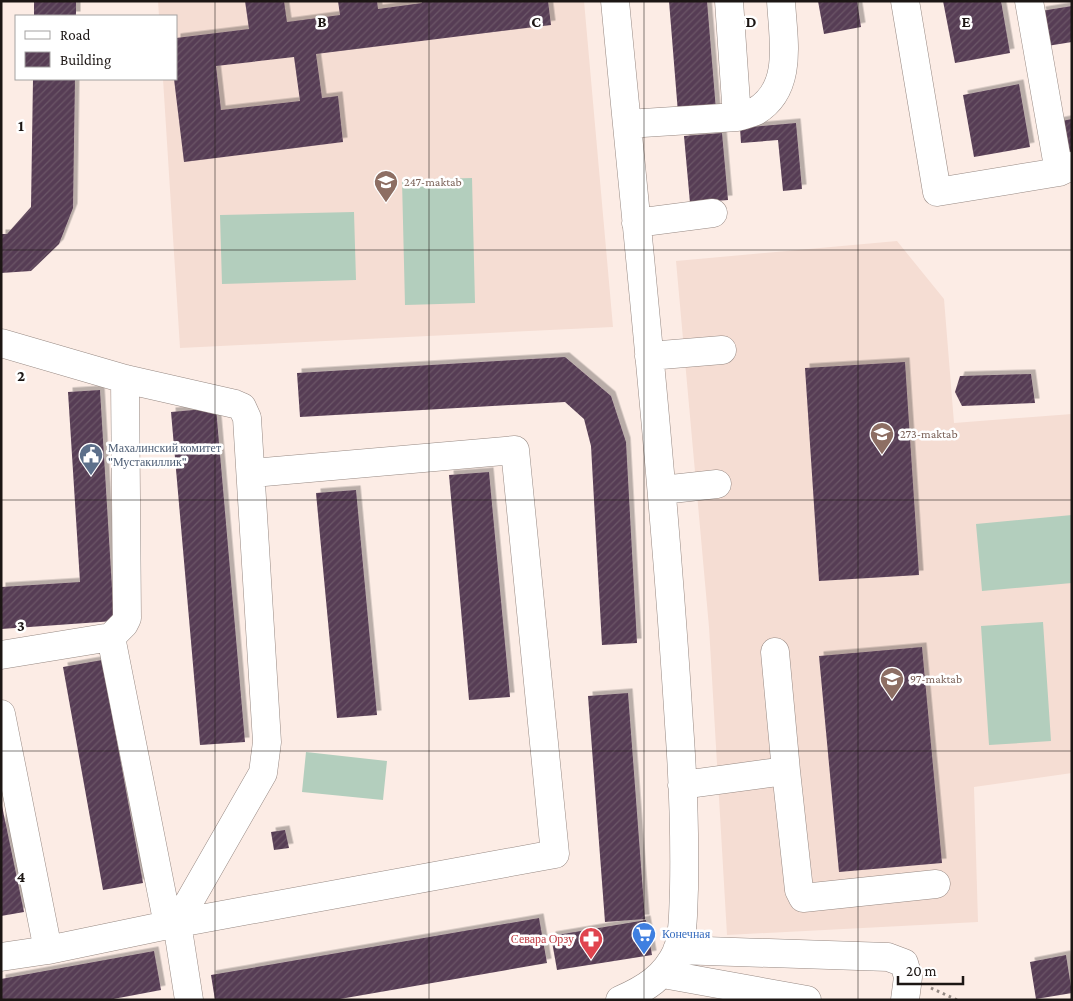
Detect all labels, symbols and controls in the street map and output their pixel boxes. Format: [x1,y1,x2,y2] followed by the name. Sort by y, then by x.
[317,13,327,30] text: B
[531,13,541,30] text: C
[745,13,757,30] text: D
[961,13,971,30] text: E
[15,15,178,80] legend
[60,27,91,43] text: Road
[60,52,111,69] text: Building
[18,117,24,134] text: 1
[373,169,399,203] school or university icon: 247-maktab
[404,175,462,189] place label: 247-maktab
[17,367,25,384] text: 2
[869,421,895,455] school or university icon: 273-maktab
[900,427,958,441] place label: 273-maktab
[108,441,222,469] place label: Махалинский комитет "Мустакиллик"
[78,442,104,476] public building icon: Махалинский комитет "Мустакиллик"
[17,617,25,634] text: 3
[879,666,905,700] school or university icon: 97-maktab
[910,672,962,686] place label: 97-maktab
[17,868,26,885] text: 4
[631,921,657,955] supermarket icon: Конечная
[578,926,604,960] pharmacy icon: Севара Орзу
[662,927,711,941] place label: Конечная
[511,932,574,946] place label: Севара Орзу
[898,954,963,986] scale bar
[906,963,937,979] text: 20 m

